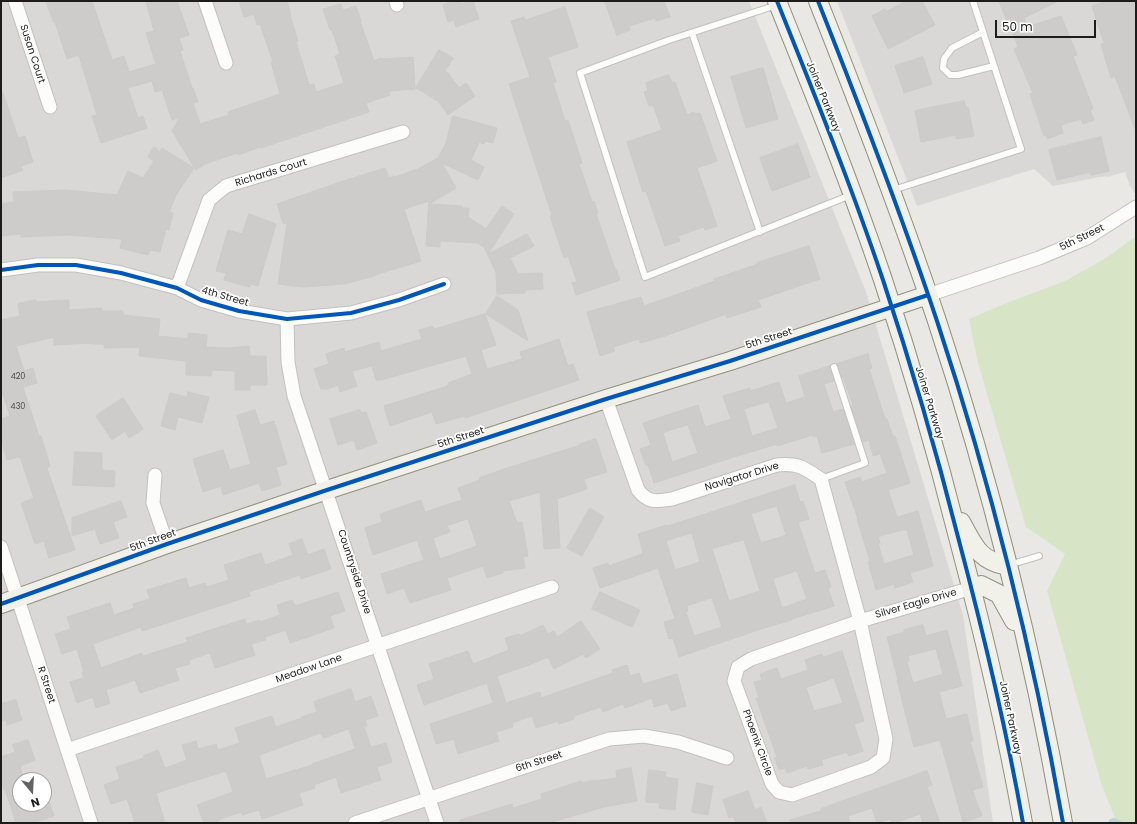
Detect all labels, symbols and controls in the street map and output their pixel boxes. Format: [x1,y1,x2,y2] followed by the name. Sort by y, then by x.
[997,12,1098,38] scale bar
[1002,18,1033,35] text: 50 m
[17,23,47,85] street label: Susan Court
[803,60,843,134] street label: Joiner Parkway
[234,156,308,190] street label: Richards Court
[1058,222,1106,254] street label: 5th Street
[200,285,250,309] street label: 4th Street
[744,326,794,352] street label: 5th Street
[912,365,946,441] street label: Joiner Parkway
[11,372,25,382] house number: 420
[11,402,25,412] house number: 430
[436,425,486,451] street label: 5th Street
[703,460,781,494] street label: Navigator Drive
[128,527,178,555] street label: 5th Street
[335,528,373,616] street label: Countryside Drive
[874,587,958,621] street label: Silver Eagle Drive
[274,652,344,686] street label: Meadow Lane
[34,665,58,705] street label: R Street
[996,680,1024,756] street label: Joiner Parkway
[739,708,775,778] street label: Phoenix Circle
[514,749,564,775] street label: 6th Street
[12,772,52,812] north arrow
[29,794,42,811] text: N

